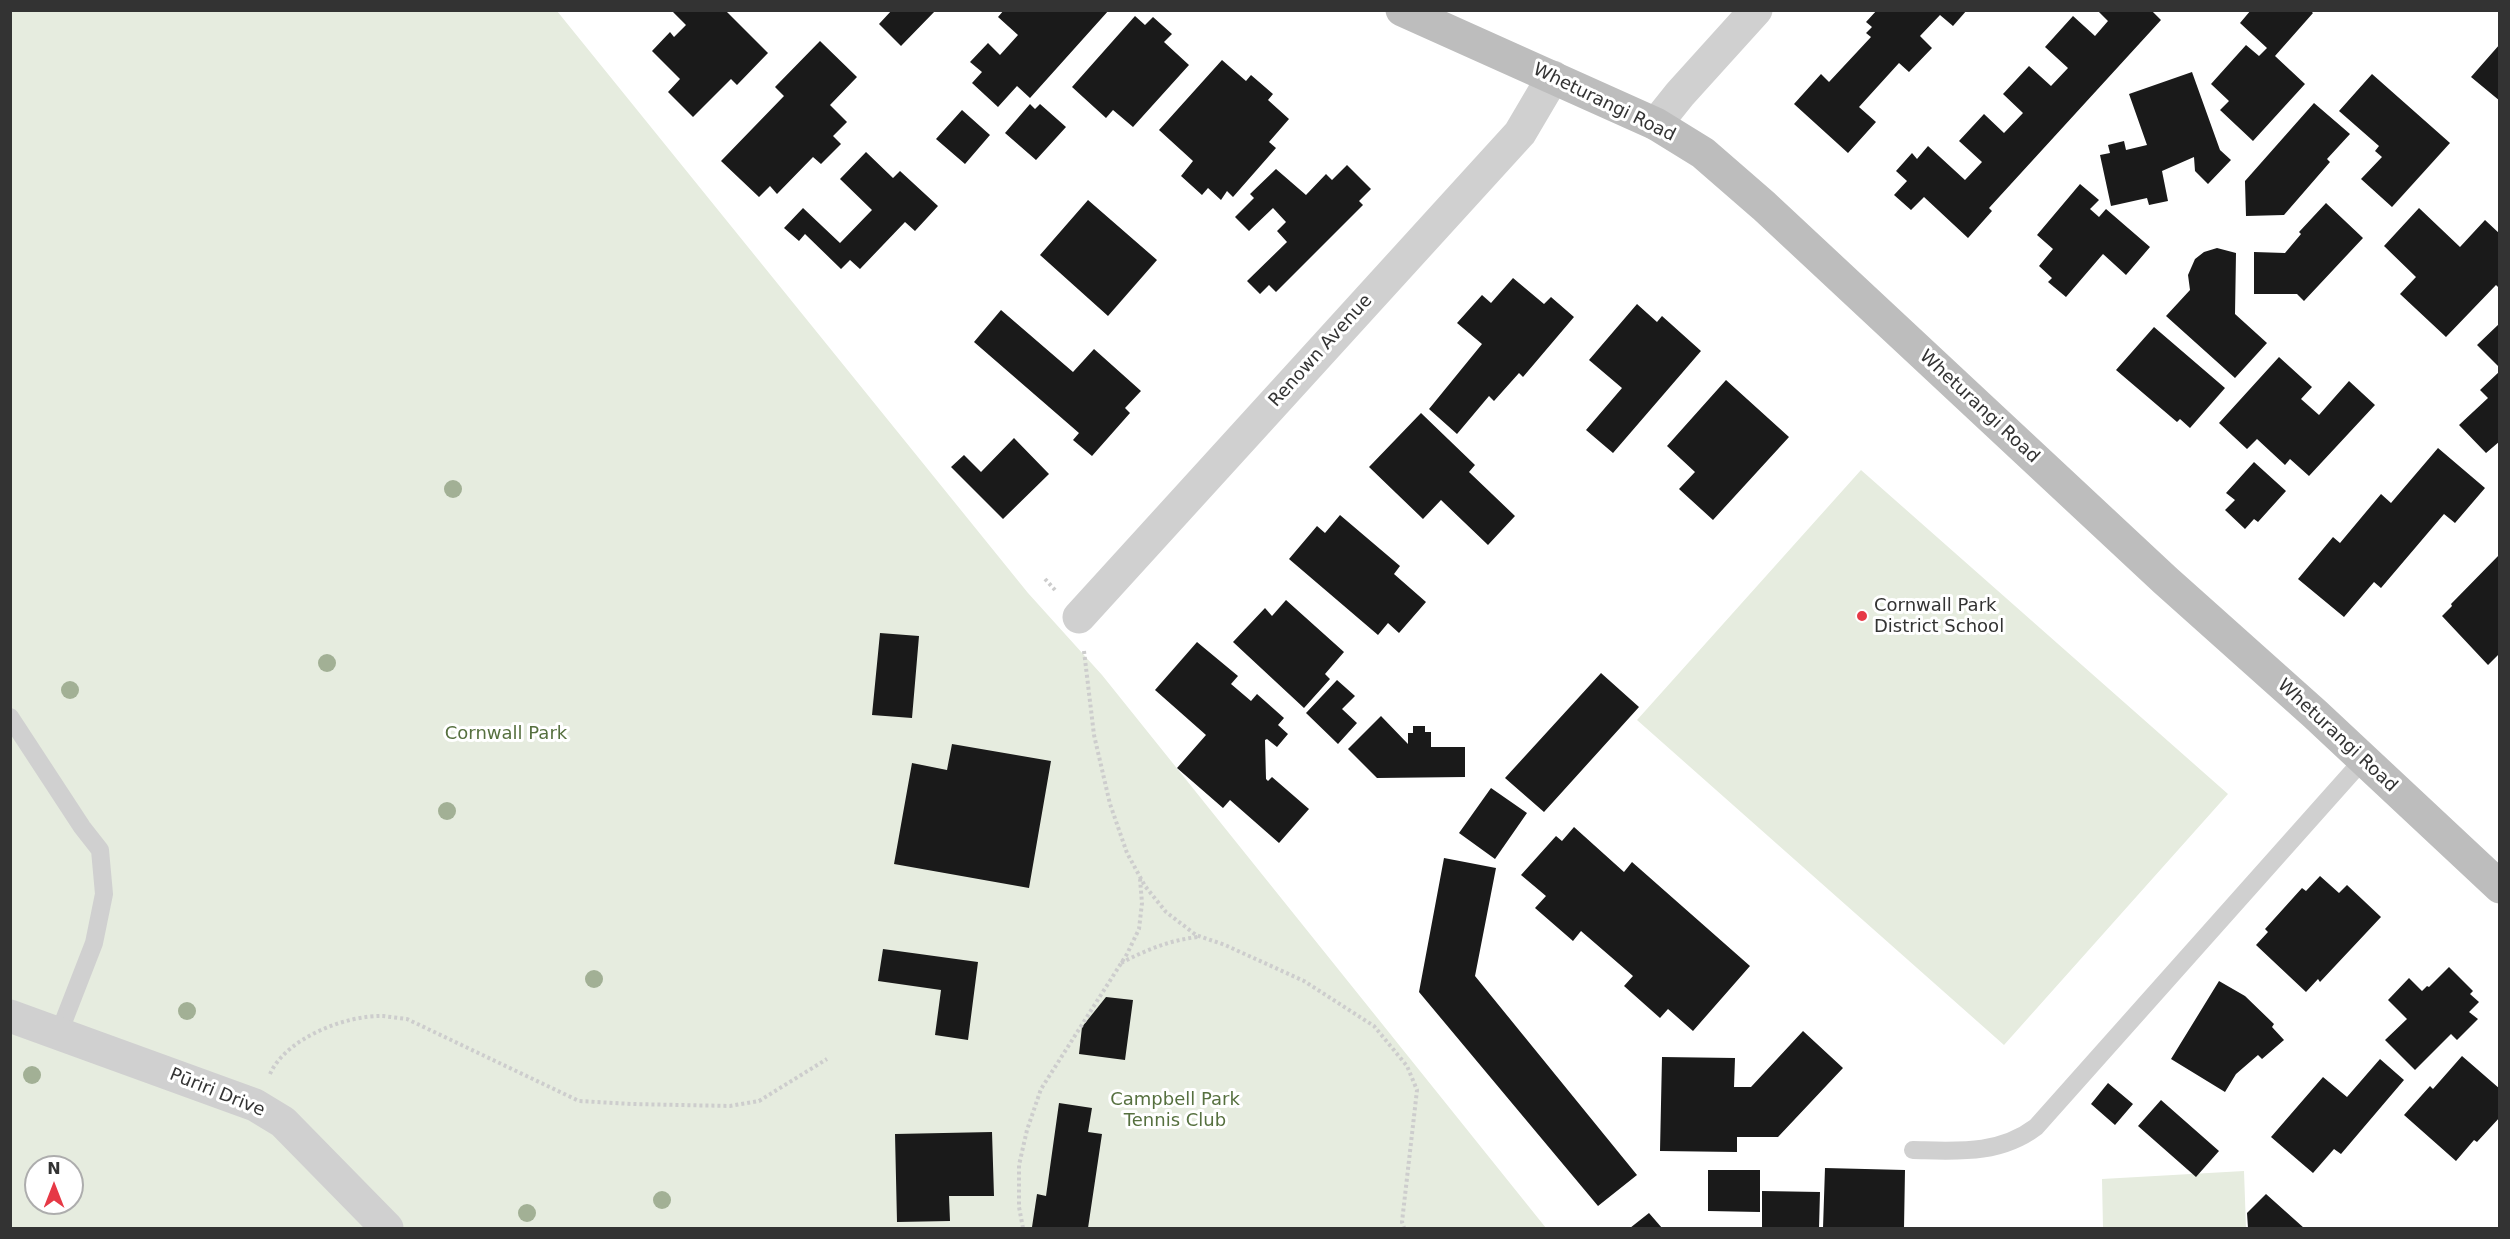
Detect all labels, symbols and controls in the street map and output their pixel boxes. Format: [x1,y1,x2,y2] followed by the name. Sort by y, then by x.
[1529,59,1679,147] street label: Wheturangi Road
[1265,290,1377,412] street label: Renown Avenue
[1915,346,2043,468] street label: Wheturangi Road
[1874,595,2004,638] place label: Cornwall Park District School
[1855,609,1869,623] marker: Cornwall Park District School
[2273,675,2401,797] street label: Wheturangi Road
[445,723,567,745] park label: Cornwall Park
[166,1064,268,1122] street label: Pūriri Drive
[1110,1089,1240,1132] park label: Campbell Park Tennis Club
[24,1155,84,1215] north arrow
[47,1159,61,1178] text: N

